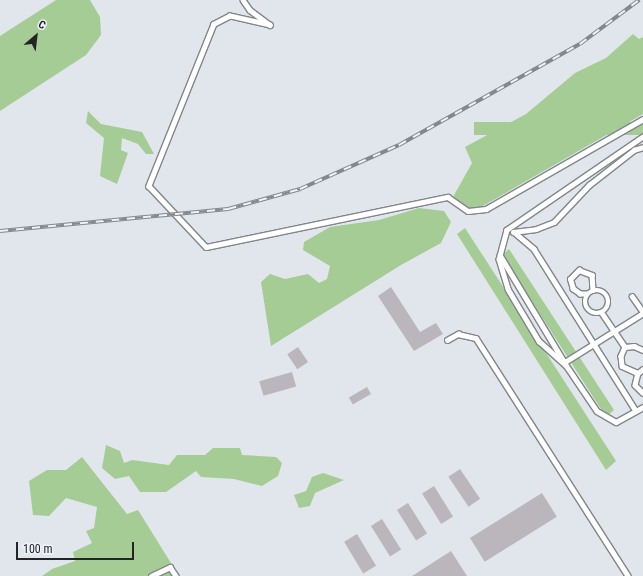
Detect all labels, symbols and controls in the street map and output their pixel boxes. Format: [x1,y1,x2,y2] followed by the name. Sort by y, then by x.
[16,16,56,56] north arrow
[36,18,48,32] text: С
[18,534,136,560] scale bar
[23,542,53,556] text: 100 m

